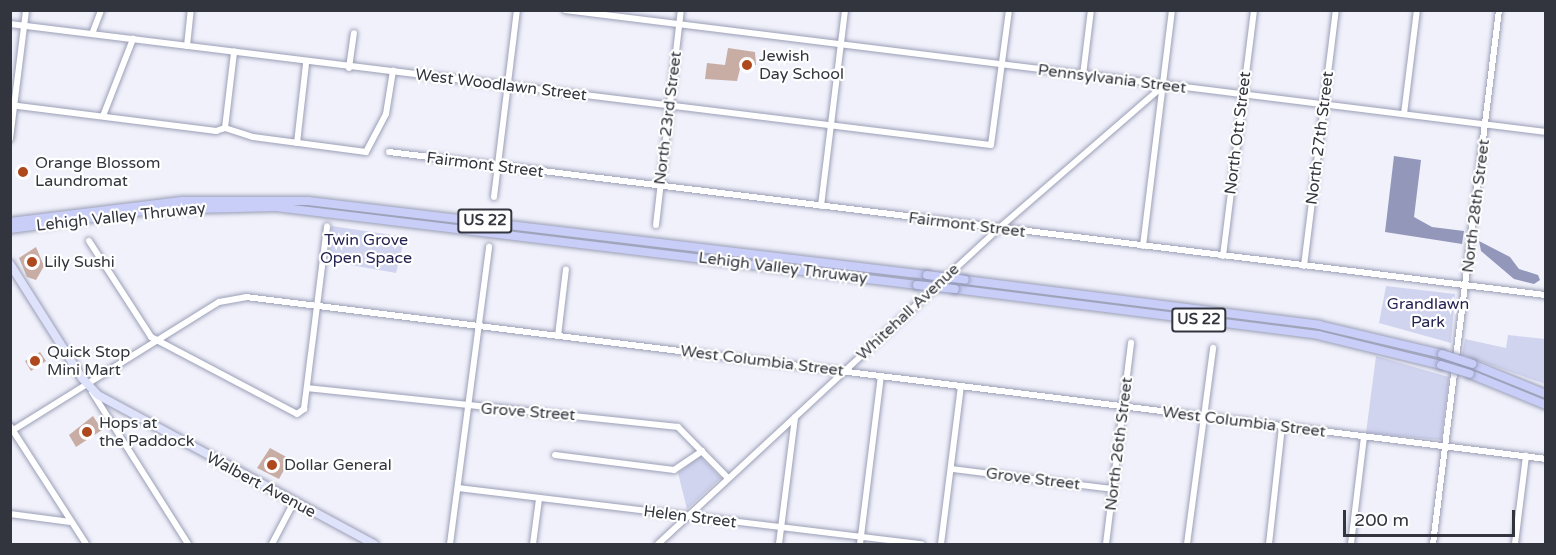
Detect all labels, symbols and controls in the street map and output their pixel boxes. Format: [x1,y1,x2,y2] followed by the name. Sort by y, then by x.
[759,46,844,84] place label: Jewish Day School
[650,50,686,186] street label: North 23rd Street
[740,58,754,72] marker: Jewish Day School
[1037,60,1187,98] street label: Pennsylvania Street
[414,65,588,105] street label: West Woodlawn Street
[1221,70,1255,196] street label: North Ott Street
[1302,70,1338,206] street label: North 27th Street
[1458,138,1494,274] street label: North 28th Street
[425,148,545,182] street label: Fairmont Street
[35,153,160,191] place label: Orange Blossom Laundromat
[16,165,30,179] marker: Orange Blossom Laundromat
[35,199,207,235] street label: Lehigh Valley Thruway
[907,208,1027,242] street label: Fairmont Street
[456,209,514,233] road number: US 22
[320,230,412,268] park label: Twin Grove Open Space
[697,248,869,288] street label: Lehigh Valley Thruway
[44,252,115,272] place label: Lily Sushi
[25,255,39,269] marker: Lily Sushi
[853,260,963,364] street label: Whitehall Avenue
[1387,294,1469,332] park label: Grandlawn Park
[1170,308,1228,332] road number: US 22
[679,341,845,381] street label: West Columbia Street
[47,342,130,380] place label: Quick Stop Mini Mart
[28,354,42,368] marker: Quick Stop Mini Mart
[1101,376,1137,512] street label: North 26th Street
[480,399,576,425] street label: Grove Street
[1161,402,1327,442] street label: West Columbia Street
[99,413,195,451] place label: Hops at the Paddock
[80,425,94,439] marker: Hops at the Paddock
[203,448,319,522] street label: Walbert Avenue
[284,455,392,475] place label: Dollar General
[265,458,279,472] marker: Dollar General
[985,464,1081,494] street label: Grove Street
[1346,498,1518,536] scale bar
[642,502,738,532] street label: Helen Street
[1354,509,1409,531] text: 200 m

